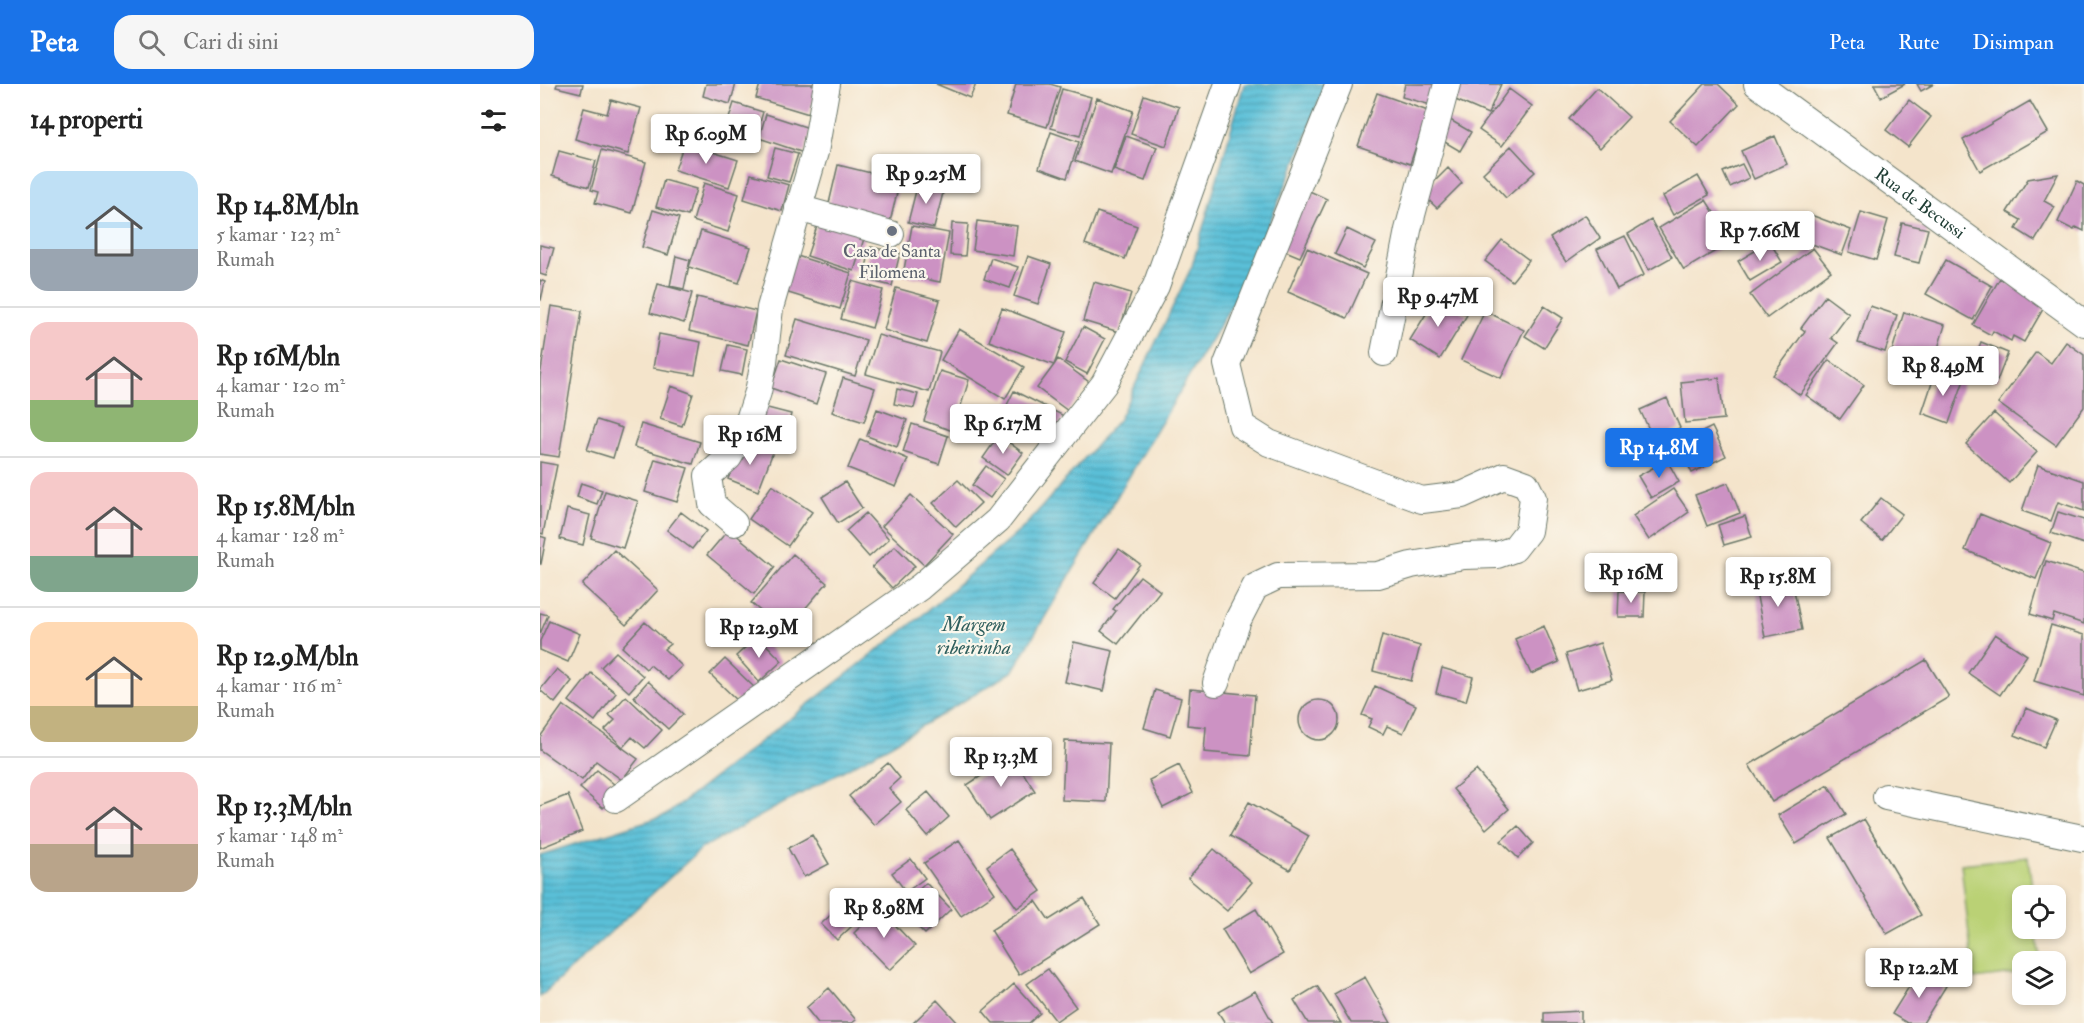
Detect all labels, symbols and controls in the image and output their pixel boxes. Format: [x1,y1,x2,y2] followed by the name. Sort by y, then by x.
[114,15,534,69] search box
[30,25,78,60] text: Peta
[135,26,168,59] icon: search
[183,28,279,56] text: Cari di sini
[1829,29,1865,56] text: Peta
[1898,29,1939,56] text: Rute
[1972,29,2054,56] text: Disimpan
[30,104,143,136] text: 14 properti
[477,104,510,137] icon: filters
[644,114,768,165] pin: Rp 6.09M
[665,121,747,146] text: Rp 6.09M
[864,154,988,205] pin: Rp 9.25M
[886,161,966,186] text: Rp 9.25M
[1870,163,1970,244] street label: Rua de Becussi
[216,190,359,222] text: Rp 14.8M/bln
[78,195,150,267] icon: home
[1698,211,1822,262] pin: Rp 7.66M
[1720,218,1800,243] text: Rp 7.66M
[216,222,340,247] text: 5 kamar · 123 m²
[885,224,899,238] marker: Casa de Santa Filomena
[843,240,942,284] place label: Casa de Santa Filomena
[216,247,275,272] text: Rumah
[1376,277,1500,328] pin: Rp 9.47M
[1397,284,1479,309] text: Rp 9.47M
[216,341,340,373] text: Rp 16M/bln
[78,346,150,418] icon: home
[1881,346,2005,397] pin: Rp 8.49M
[1902,353,1984,378] text: Rp 8.49M
[216,373,345,398] text: 4 kamar · 120 m²
[216,398,275,423] text: Rumah
[941,404,1065,455] pin: Rp 6.17M
[964,411,1042,436] text: Rp 6.17M
[701,415,799,466] pin: Rp 16M
[717,422,783,447] text: Rp 16M
[1597,428,1721,479] pin: Rp 14.8M
[1619,435,1699,460] text: Rp 14.8M
[216,491,355,523] text: Rp 15.8M/bln
[78,496,150,568] icon: home
[216,523,344,548] text: 4 kamar · 128 m²
[216,548,275,573] text: Rumah
[1582,553,1680,604] pin: Rp 16M
[1716,557,1840,608] pin: Rp 15.8M
[1598,560,1664,585] text: Rp 16M
[1740,564,1816,589] text: Rp 15.8M
[697,608,821,659] pin: Rp 12.9M
[937,612,1011,660] water label: Margem ribeirinha
[719,615,799,640] text: Rp 12.9M
[216,641,359,673] text: Rp 12.9M/bln
[78,646,150,718] icon: home
[216,673,342,698] text: 4 kamar · 116 m²
[216,698,275,723] text: Rumah
[939,737,1063,788] pin: Rp 13.3M
[964,744,1038,769] text: Rp 13.3M
[216,791,352,823] text: Rp 13.3M/bln
[78,796,150,868] icon: home
[216,823,343,848] text: 5 kamar · 148 m²
[216,848,275,873] text: Rumah
[2012,885,2066,1005] map controls
[2012,885,2066,939] button: locate
[822,888,946,939] pin: Rp 8.98M
[844,895,924,920] text: Rp 8.98M
[1857,948,1981,999] pin: Rp 12.2M
[2012,951,2066,1005] button: layers
[1879,955,1959,980] text: Rp 12.2M

